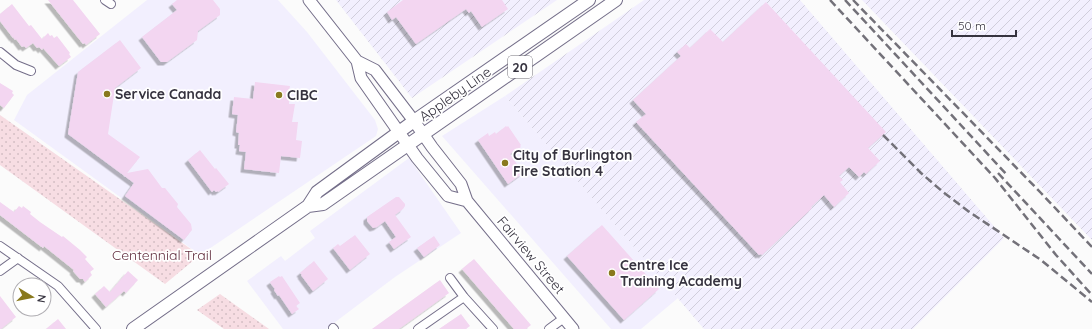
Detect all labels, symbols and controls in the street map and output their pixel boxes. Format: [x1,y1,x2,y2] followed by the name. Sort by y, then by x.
[952,12,1016,38] scale bar
[958,18,986,33] text: 50 m
[508,56,532,78] road number: 20
[416,63,495,125] street label: Appleby Line
[115,85,221,103] place label: Service Canada
[287,86,318,104] place label: CIBC
[102,89,112,99] marker: Service Canada
[274,90,284,100] marker: CIBC
[513,146,632,180] place label: City of Burlington Fire Station 4
[500,158,510,168] marker: City of Burlington Fire Station 4
[493,212,569,298] street label: Fairview Street
[112,246,212,264] park label: Centennial Trail
[620,256,742,290] place label: Centre Ice Training Academy
[607,268,617,278] marker: Centre Ice Training Academy
[12,277,52,317] north arrow
[34,294,49,304] text: N

